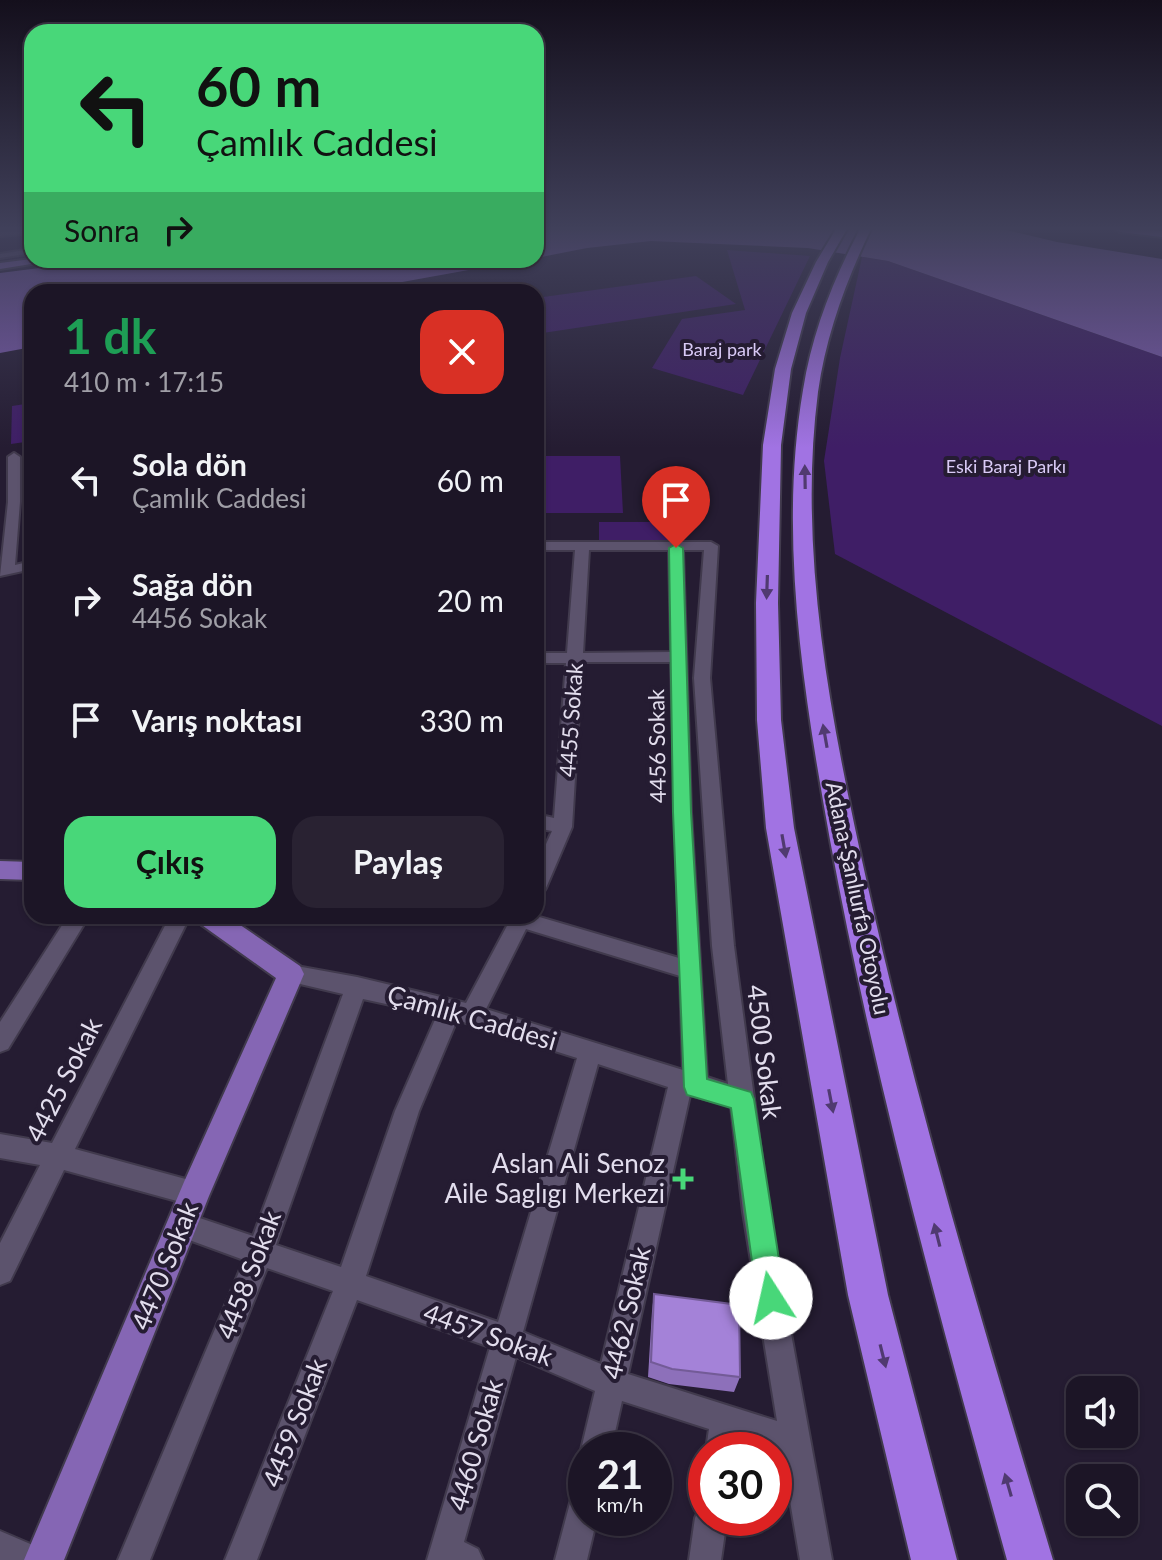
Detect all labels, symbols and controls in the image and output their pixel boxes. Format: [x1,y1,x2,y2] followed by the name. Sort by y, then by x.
[196,52,321,119] text: 60 m
[64,56,168,160] icon: left
[196,120,438,164] text: Çamlık Caddesi
[156,208,200,252] icon: right
[64,212,140,248] text: Sonra
[64,307,156,364] text: 1 dk
[420,310,504,394] button: close
[682,338,763,360] park label: Baraj park
[64,366,224,398] text: 410 m · 17:15
[132,446,247,482] text: Sola dön
[946,455,1066,477] park label: Eski Baraj Parkı
[64,458,108,502] icon: left
[437,462,504,498] text: 60 m
[799,464,811,489] one-way arrow
[642,466,710,548] pin
[654,478,698,522] icon: arrive
[132,482,307,514] text: Çamlık Caddesi
[132,566,253,602] text: Sağa dön
[761,575,774,600] one-way arrow
[64,578,108,622] icon: right
[437,582,504,618] text: 20 m
[132,602,267,634] text: 4456 Sokak
[553,661,588,778] street label: 4455 Sokak
[642,688,671,803] street label: 4456 Sokak
[64,698,108,742] icon: arrive
[132,702,303,738] text: Varış noktası
[419,702,504,738] text: 330 m
[818,723,830,748] one-way arrow
[821,779,896,1017] street label: Adana-Şanlıurfa Otoyolu
[64,816,276,908] button: Çıkış
[292,816,504,908] button: Paylaş
[778,834,790,859] one-way arrow
[384,978,561,1056] street label: Çamlık Caddesi
[741,983,789,1122] street label: 4500 Sokak
[18,1011,108,1147] street label: 4425 Sokak
[825,1089,837,1114] one-way arrow
[444,1147,665,1209] place label: Aslan Ali Senoz Aile Saglıgı Merkezi
[672,1168,694,1190] marker: Aslan Ali Senoz Aile Saglıgı Merkezi
[124,1196,205,1334] street label: 4470 Sokak
[209,1205,287,1343] street label: 4458 Sokak
[931,1222,943,1247] one-way arrow
[595,1243,657,1382] street label: 4462 Sokak
[729,1256,813,1340] position arrow
[419,1296,558,1372] street label: 4457 Sokak
[877,1344,890,1369] one-way arrow
[255,1353,333,1491] street label: 4459 Sokak
[441,1375,509,1514] street label: 4460 Sokak
[1066,1376,1138,1536] map controls
[1066,1376,1138,1448] button: sound
[688,1432,792,1536] speed limit sign: 30
[597,1450,643,1498] text: 21
[1066,1464,1138,1536] button: search
[1002,1473,1014,1498] one-way arrow
[597,1492,643,1516] text: km/h

